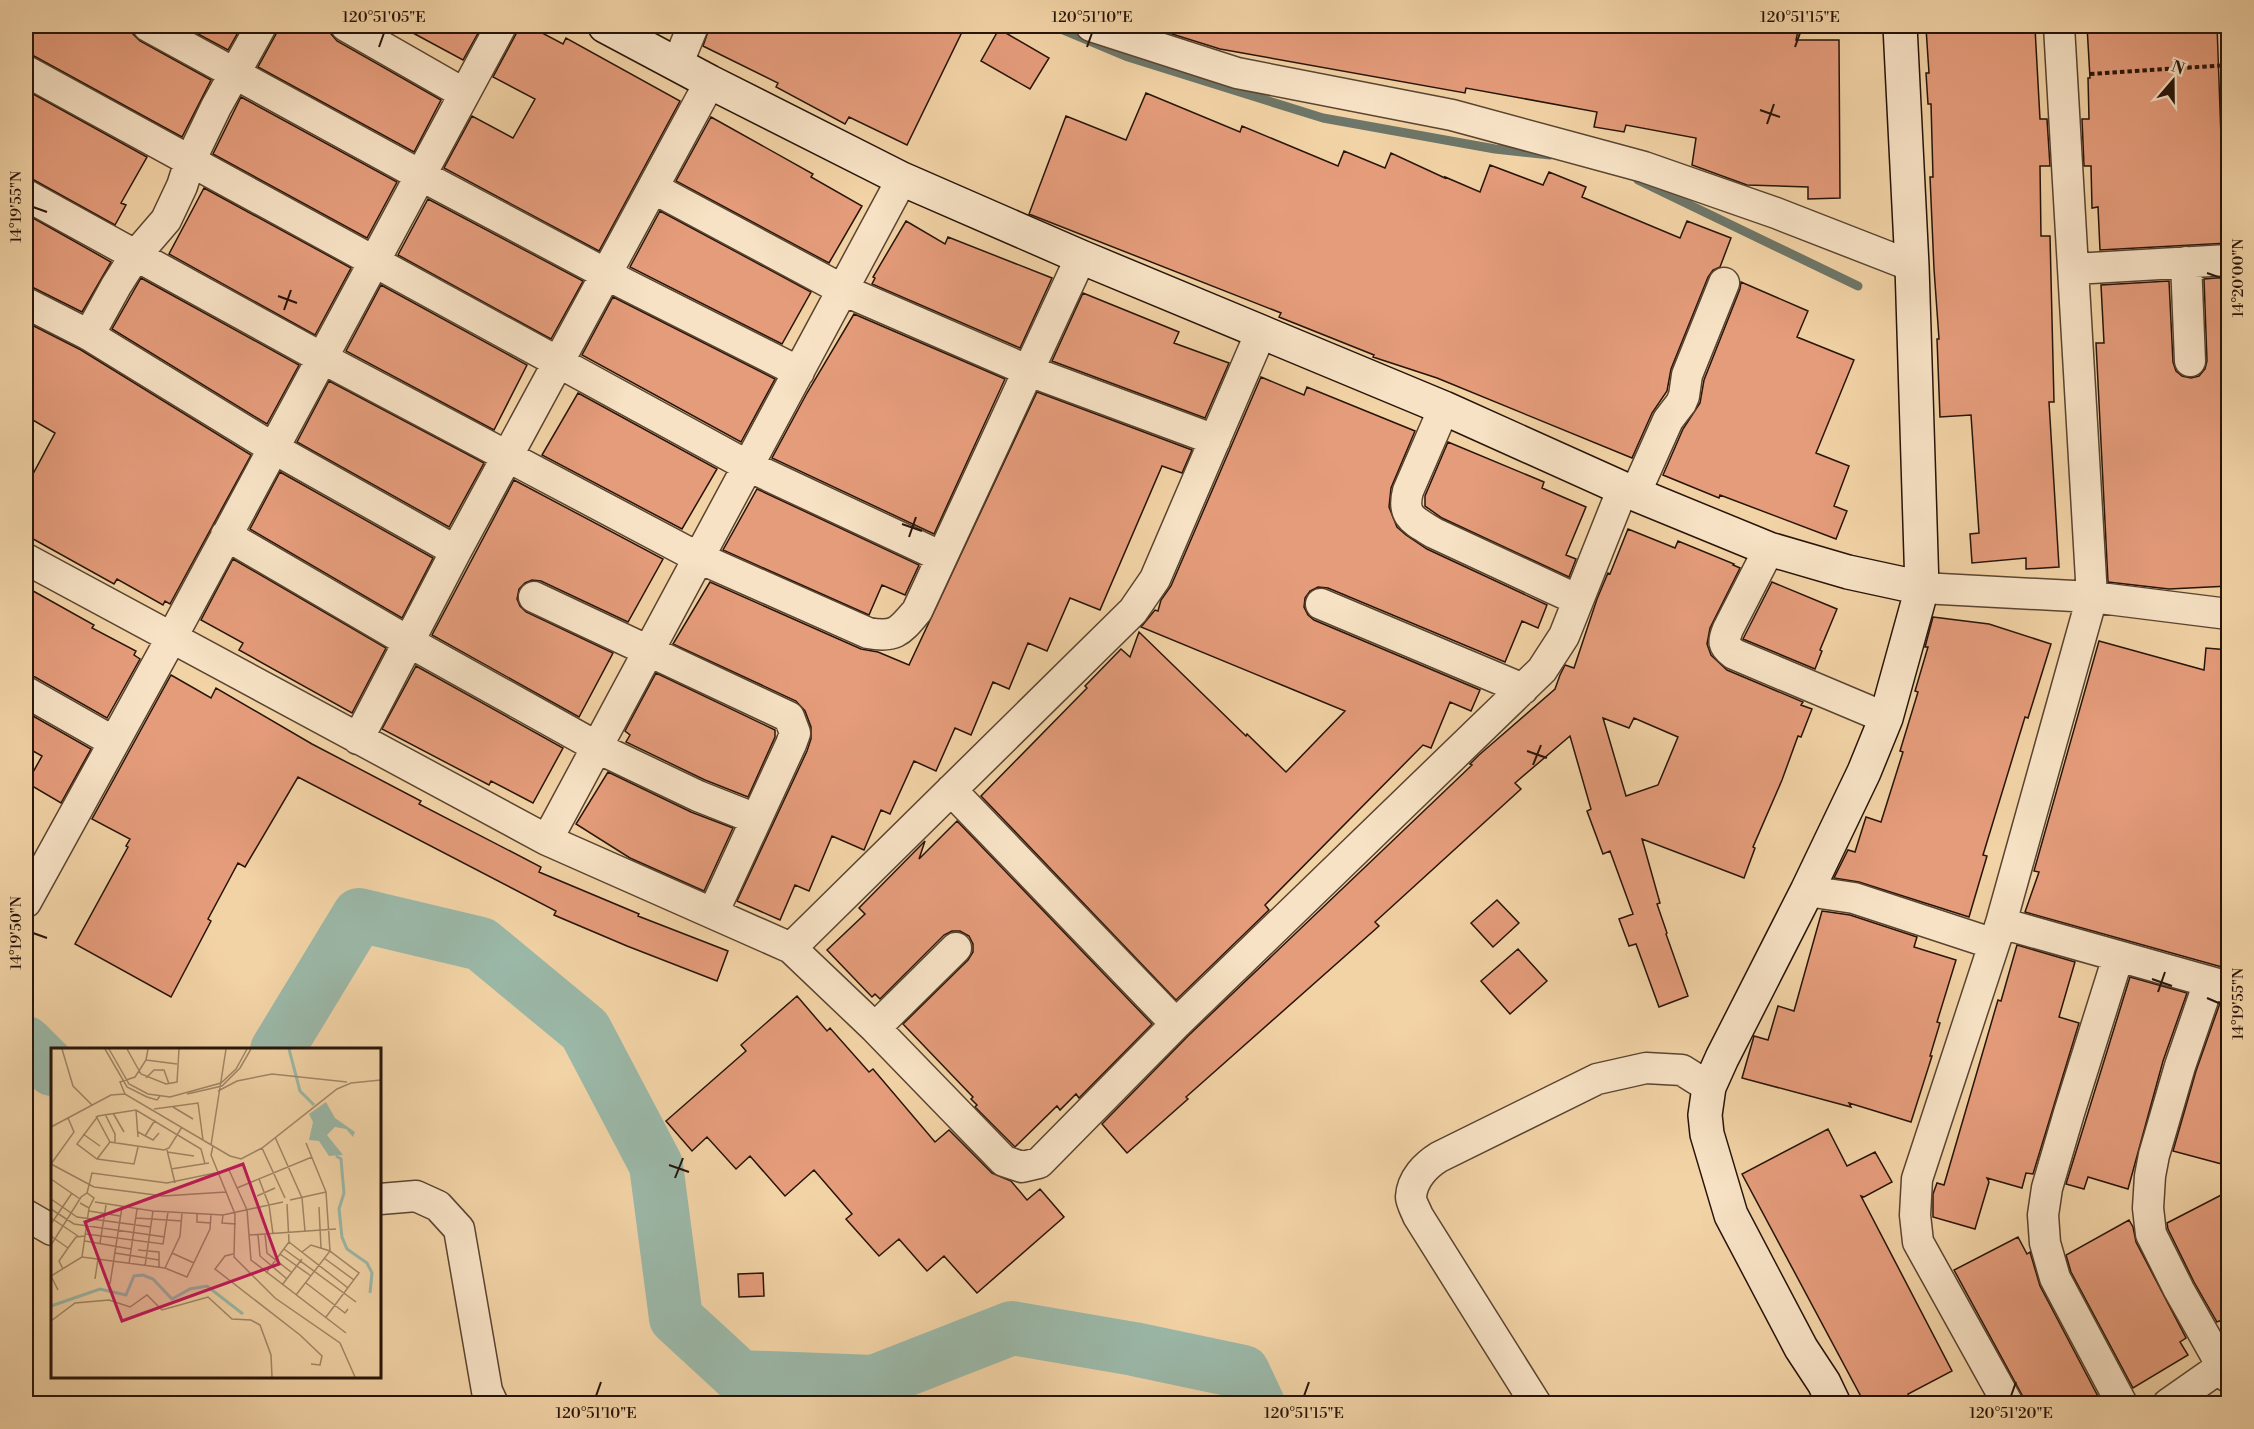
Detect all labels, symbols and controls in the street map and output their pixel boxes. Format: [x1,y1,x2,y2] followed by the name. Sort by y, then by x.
[342,8,426,27] text: 120°51'05"E
[1051,8,1133,27] text: 120°51'10"E
[1760,8,1840,27] text: 120°51'15"E
[2143,51,2203,111] north arrow
[2168,56,2187,80] text: N
[7,171,26,243] text: 14°19'55"N
[2229,238,2248,318] text: 14°20'00"N
[7,896,26,970] text: 14°19'50"N
[2229,968,2248,1040] text: 14°19'55"N
[51,1048,381,1378] inset map
[555,1404,637,1423] text: 120°51'10"E
[1264,1404,1344,1423] text: 120°51'15"E
[1969,1404,2053,1423] text: 120°51'20"E

